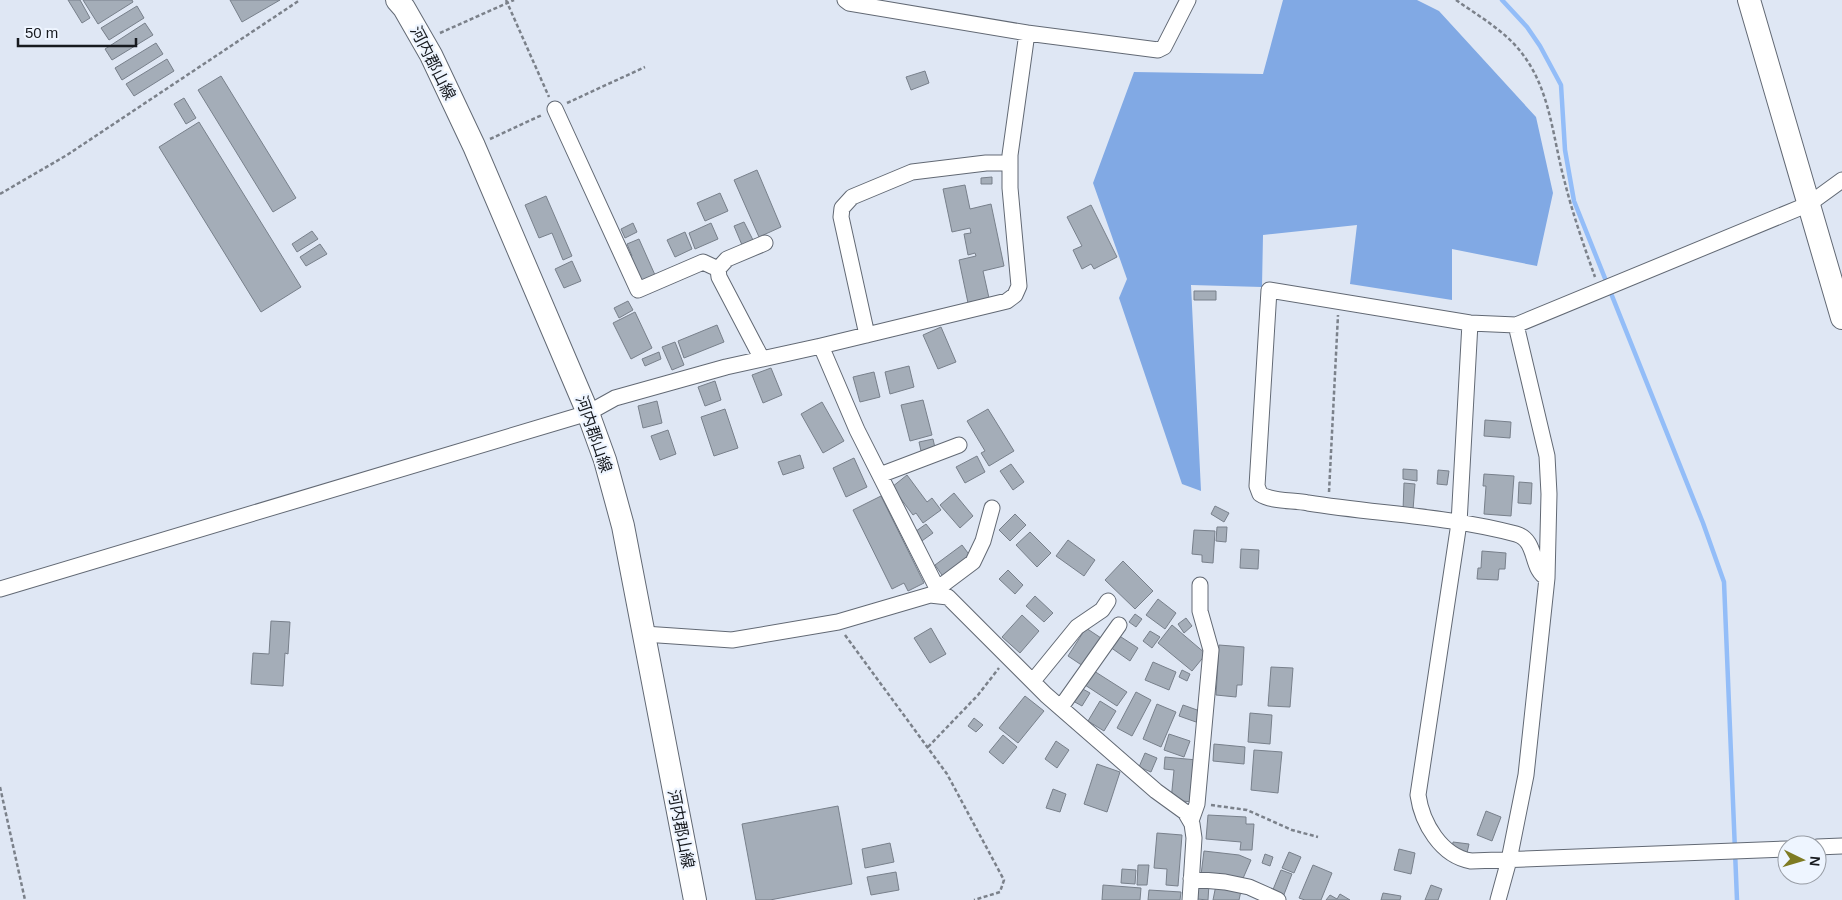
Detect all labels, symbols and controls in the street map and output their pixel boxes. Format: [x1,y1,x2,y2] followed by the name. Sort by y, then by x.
[18,15,135,47] scale bar
[407,23,459,103] street label: 河内郡山線
[25,24,58,41] text: 50 m
[573,393,615,475] street label: 河内郡山線
[665,788,697,870] street label: 河内郡山線
[1777,835,1827,885] north arrow
[1807,855,1823,867] text: N

